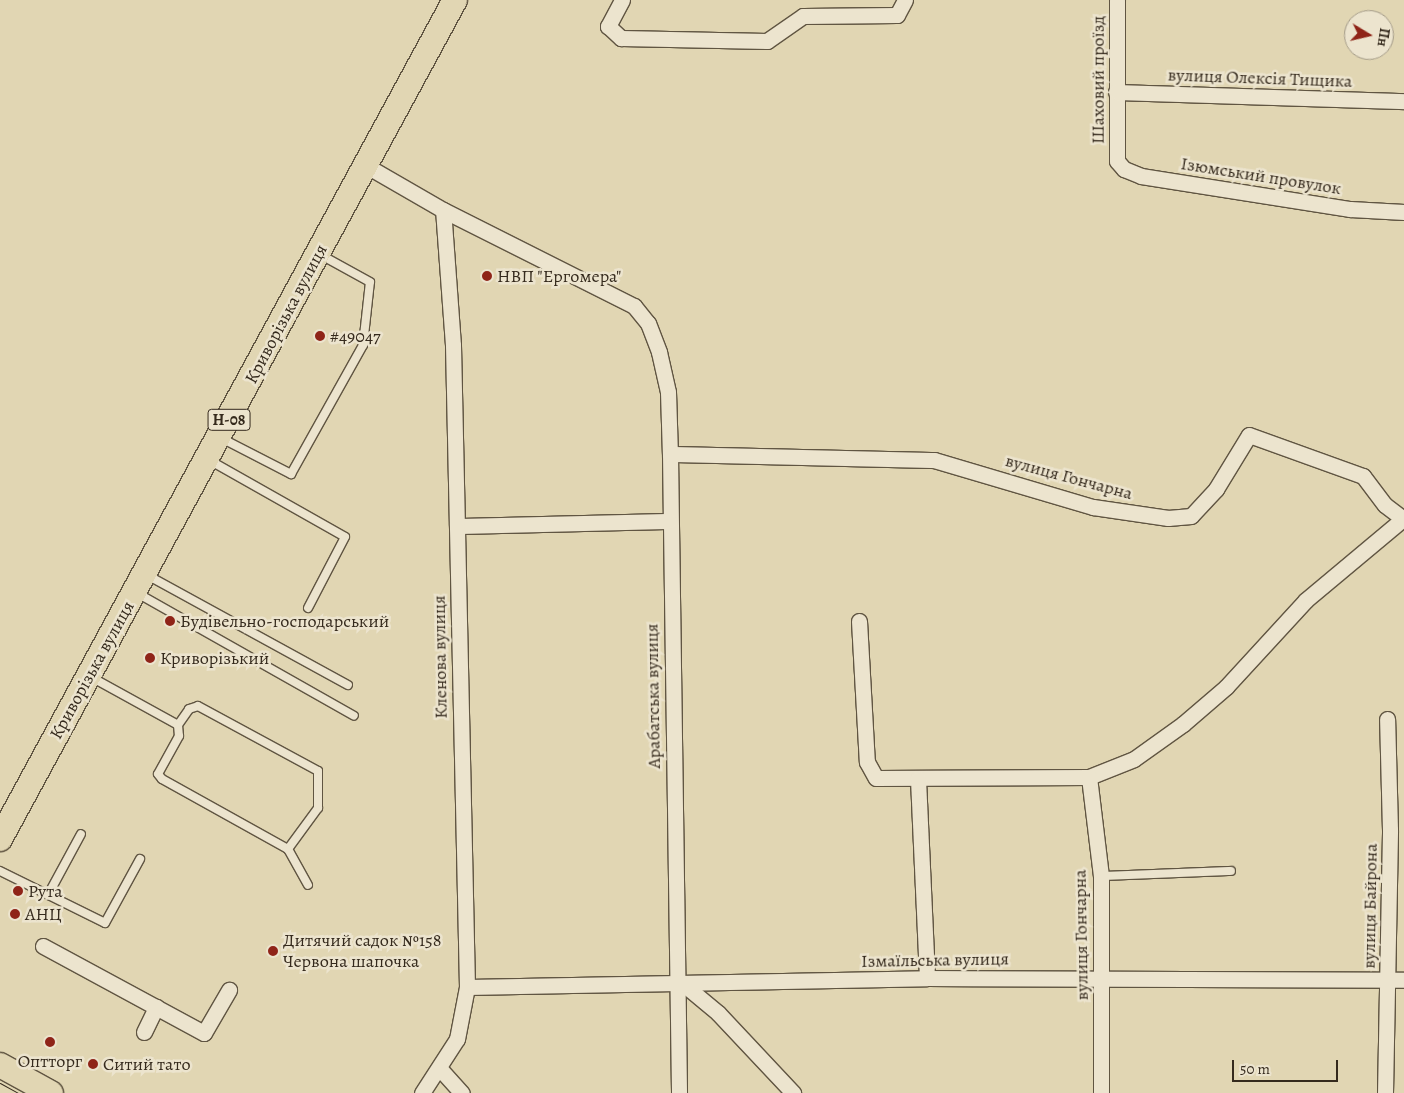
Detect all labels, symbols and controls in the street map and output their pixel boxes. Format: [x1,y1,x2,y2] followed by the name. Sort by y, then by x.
[1344,10,1394,60] north arrow
[1087,16,1109,144] street label: Шаховий проїзд
[1373,27,1394,48] text: Пн
[1167,64,1353,92] street label: вулиця Олексія Тищика
[1179,153,1343,199] street label: Ізюмський провулок
[240,241,332,387] street label: Криворізька вулиця
[497,265,622,287] place label: НВП "Ергомера"
[481,270,493,282] marker: НВП "Ергомера"
[330,325,381,347] place label: #49047
[314,330,326,342] marker: #49047
[206,406,252,434] road number: Н-08
[1003,450,1135,504] street label: вулиця Гончарна
[428,595,452,719] street label: Кленова вулиця
[45,597,139,743] street label: Криворізька вулиця
[180,610,389,632] place label: Будівельно-господарський
[164,615,176,627] marker: Будівельно-господарський
[641,623,665,769] street label: Арабатська вулиця
[160,647,269,669] place label: Криворізький
[144,652,156,664] marker: Криворізький
[1358,843,1382,969] street label: вулиця Байрона
[1069,869,1093,1001] street label: вулиця Гончарна
[28,880,63,902] place label: Рута
[12,885,24,897] marker: Рута
[25,903,62,925] place label: АНЦ
[9,908,21,920] marker: АНЦ
[283,930,442,972] place label: Дитячий садок №158 Червона шапочка
[267,945,279,957] marker: Дитячий садок №158 Червона шапочка
[861,948,1009,972] street label: Ізмаїльська вулиця
[44,1036,56,1048] marker: Оптторг
[18,1050,82,1072] place label: Оптторг
[1234,1050,1340,1082] scale bar
[103,1053,190,1075] place label: Ситий тато
[87,1058,99,1070] marker: Ситий тато
[1240,1059,1270,1079] text: 50 m

